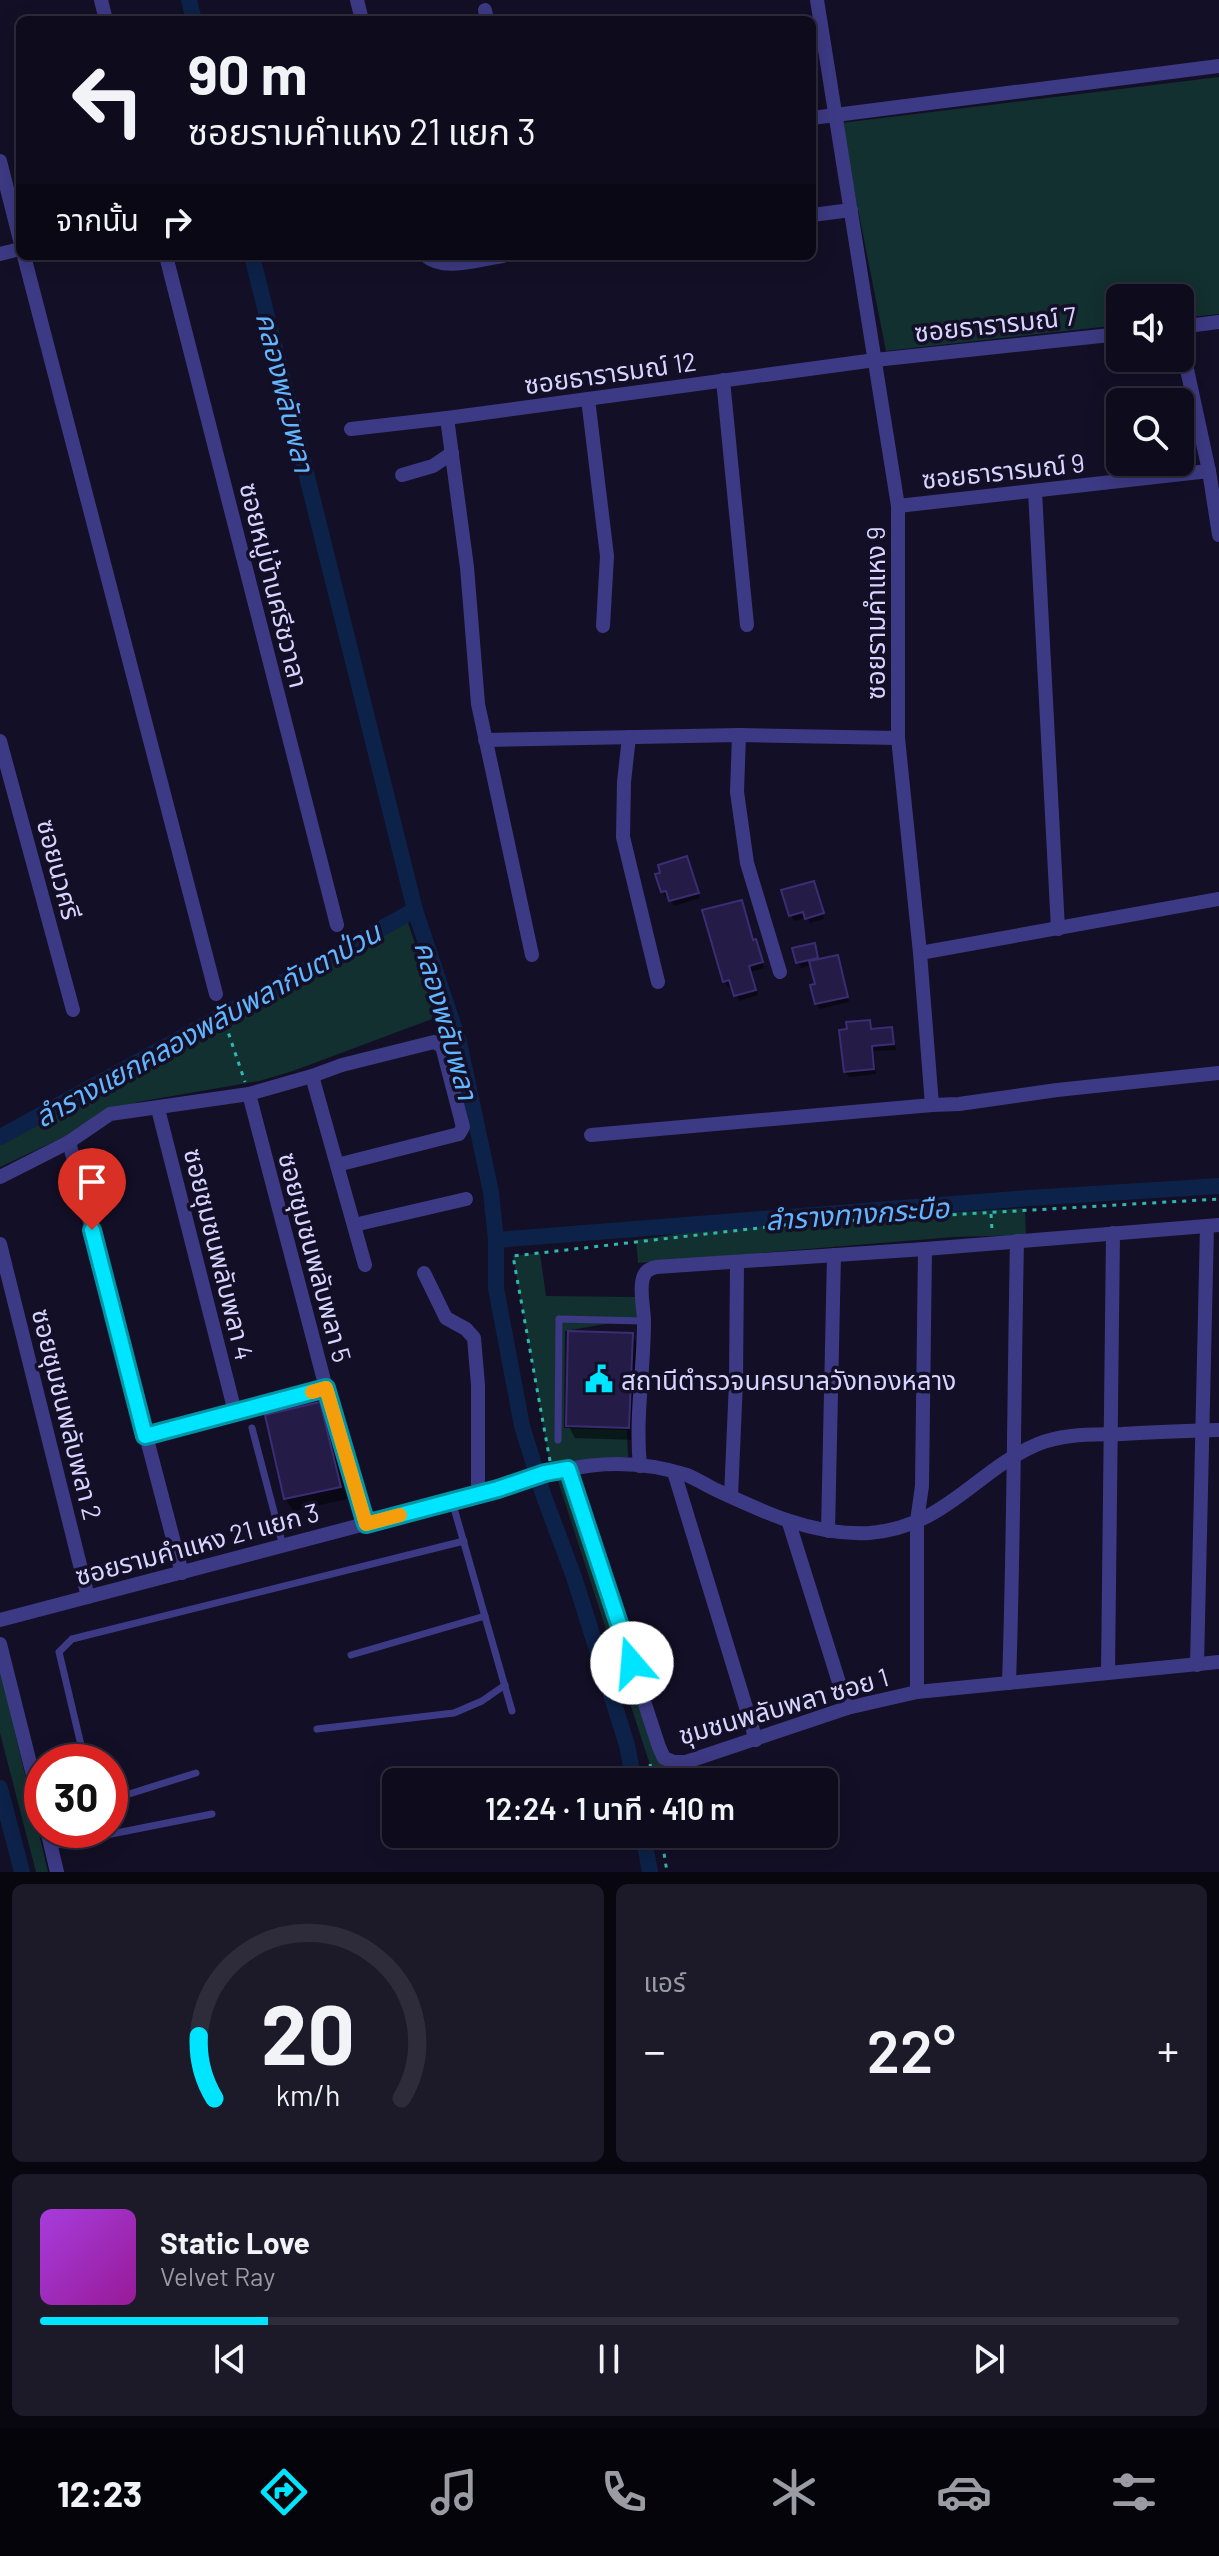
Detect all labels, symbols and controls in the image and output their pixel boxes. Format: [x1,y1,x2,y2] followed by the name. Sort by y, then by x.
[188,39,308,106] text: 90 m
[56,48,160,152] icon: left
[188,109,536,152] text: ซอยรามคำแหง 21 แยก 3
[155,200,199,244] icon: right
[56,201,139,237] text: จากนั้น
[1106,284,1194,476] map controls
[1106,284,1194,372] button: sound
[913,299,1077,347] street label: ซอยธารารมณ์ 7
[250,309,323,477] water label: คลองพลับพลา
[522,345,698,399] street label: ซอยธารารมณ์ 12
[1106,388,1194,476] button: search
[920,446,1086,494] street label: ซอยธารารมณ์ 9
[233,479,315,691] street label: ซอยหมู่บ้านศรีชวาลา
[859,526,890,700] street label: ซอยรามคำแหง 9
[32,815,88,923] street label: ซอยนวศรี
[28,914,387,1133] water label: ลำรางแยกคลองพลับพลากับตาป่วน
[408,937,486,1105] water label: คลองพลับพลา
[177,1145,261,1363] street label: ซอยชุมชนพลับพลา 4
[58,1148,126,1230] pin
[271,1149,359,1366] street label: ซอยชุมชนพลับพลา 5
[70,1160,114,1204] icon: arrive
[764,1190,951,1236] water label: ลำรางทางกระบือ
[25,1305,109,1523] street label: ซอยชุมชนพลับพลา 2
[584,1364,614,1394] public building icon: สถานีตำรวจนครบาลวังทองหลาง
[621,1364,956,1395] place label: สถานีตำรวจนครบาลวังทองหลาง
[72,1496,322,1590] street label: ซอยรามคำแหง 21 แยก 3
[590,1621,674,1705] position arrow
[674,1660,892,1752] street label: ชุมชนพลับพลา ซอย 1
[24,1744,128,1848] speed limit sign: 30
[485,1790,735,1826] text: 12:24 · 1 นาที · 410 m
[644,1966,686,1997] text: แอร์
[261,1982,355,2082] text: 20
[867,2013,956,2085] text: 22°
[644,2023,666,2076] text: −
[1157,2023,1179,2076] text: +
[275,2077,340,2112] text: km/h
[160,2224,310,2260] text: Static Love
[160,2260,275,2291] text: Velvet Ray
[208,2337,252,2381] icon: previous
[587,2337,631,2381] icon: pause
[967,2337,1011,2381] icon: next
[256,2464,312,2520] icon: directions
[426,2464,482,2520] icon: music
[596,2464,652,2520] icon: phone
[766,2464,822,2520] icon: climate
[936,2464,992,2520] icon: car
[1106,2464,1162,2520] icon: filters
[57,2471,142,2514] text: 12:23

